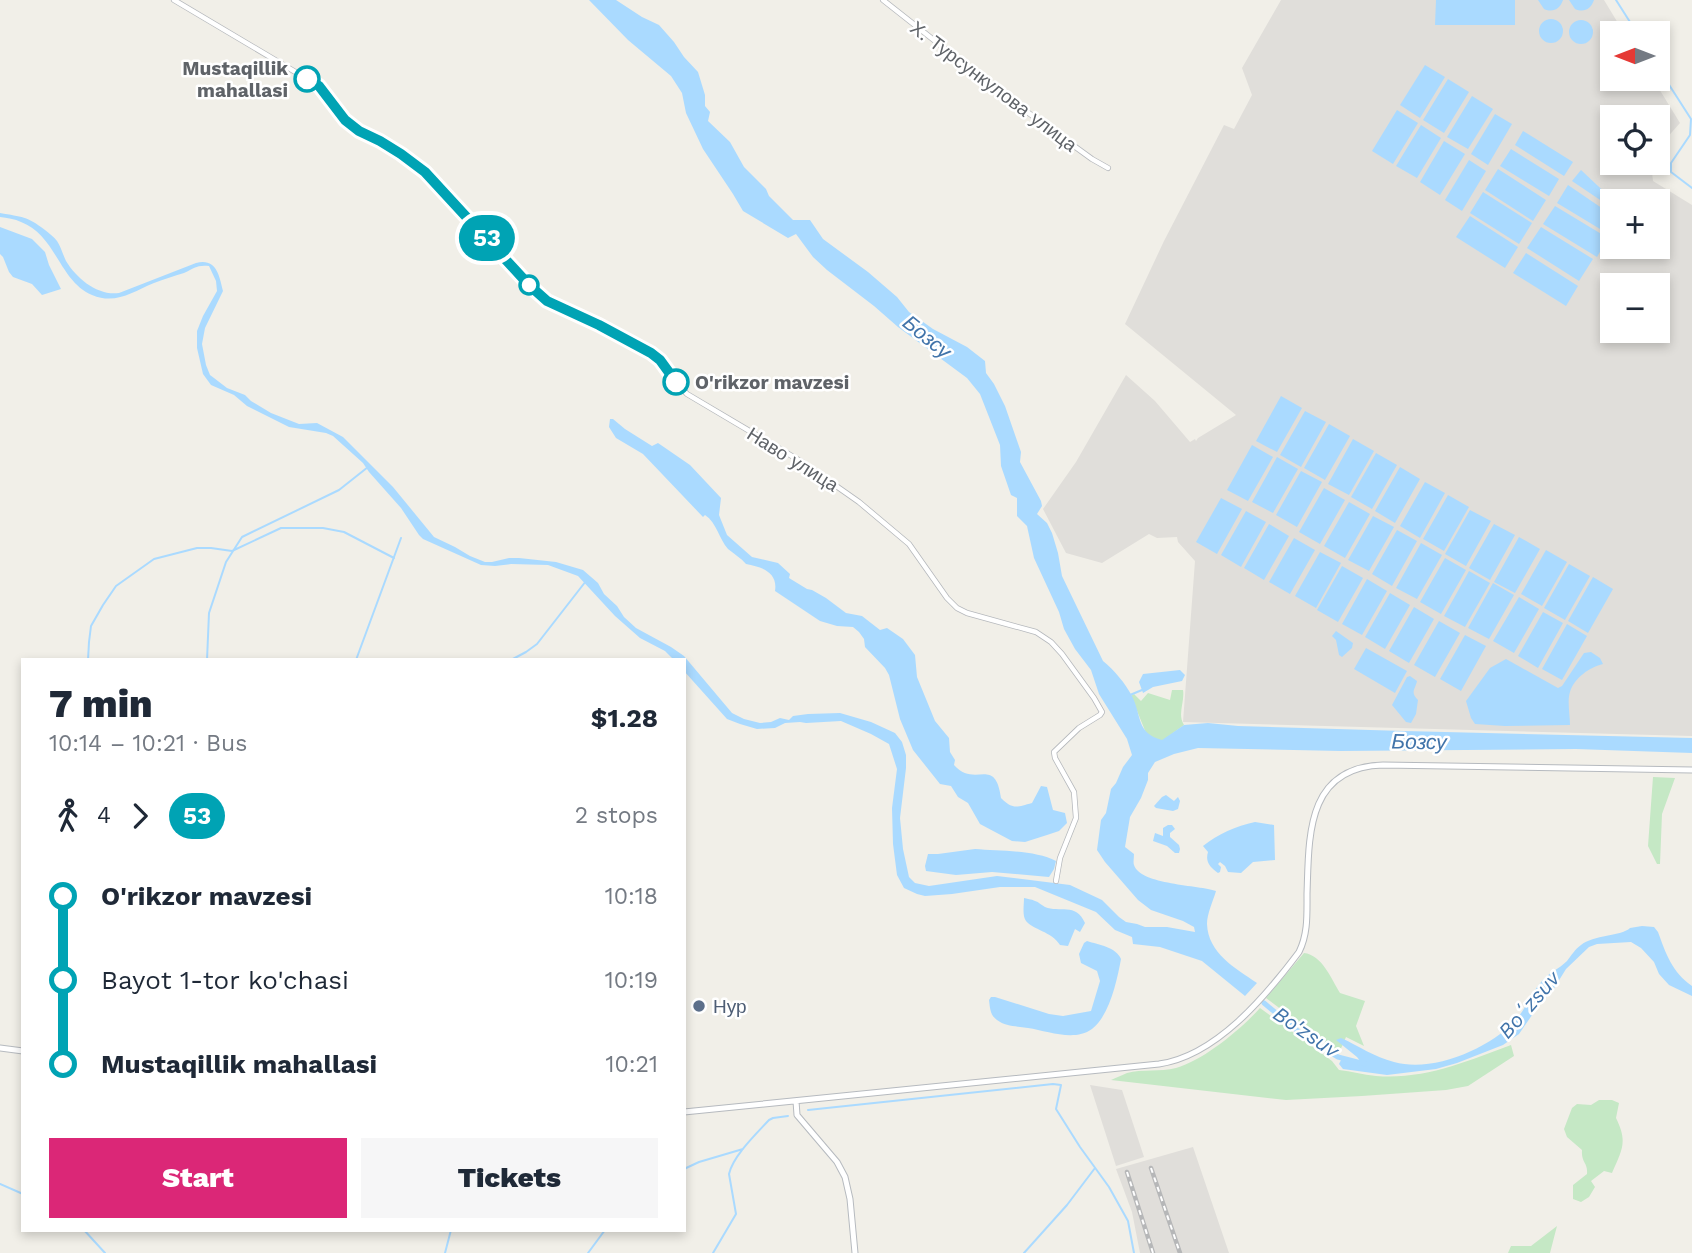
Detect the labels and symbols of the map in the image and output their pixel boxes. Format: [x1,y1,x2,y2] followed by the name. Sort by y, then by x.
[906,16,1082,157] street label: Х. Турсункулова улица
[1600,21,1670,91] north arrow
[182,57,288,102] place label: Mustaqillik mahallasi
[294,66,320,92] marker: Mustaqillik mahallasi
[456,215,518,261] line badge: 53
[519,275,539,295] unlabelled marker
[898,310,958,365] water label: Бозсу
[663,369,689,395] marker: O'rikzor mavzesi
[695,371,849,394] place label: O'rikzor mavzesi
[743,422,843,497] street label: Наво улица
[1391,729,1448,755] water label: Бозсу
[1493,965,1566,1043] water label: Boʻzsuv
[713,995,747,1018] place label: Нур
[691,998,707,1014] marker: Нур
[1269,1001,1345,1064] water label: Bo'zsuv

